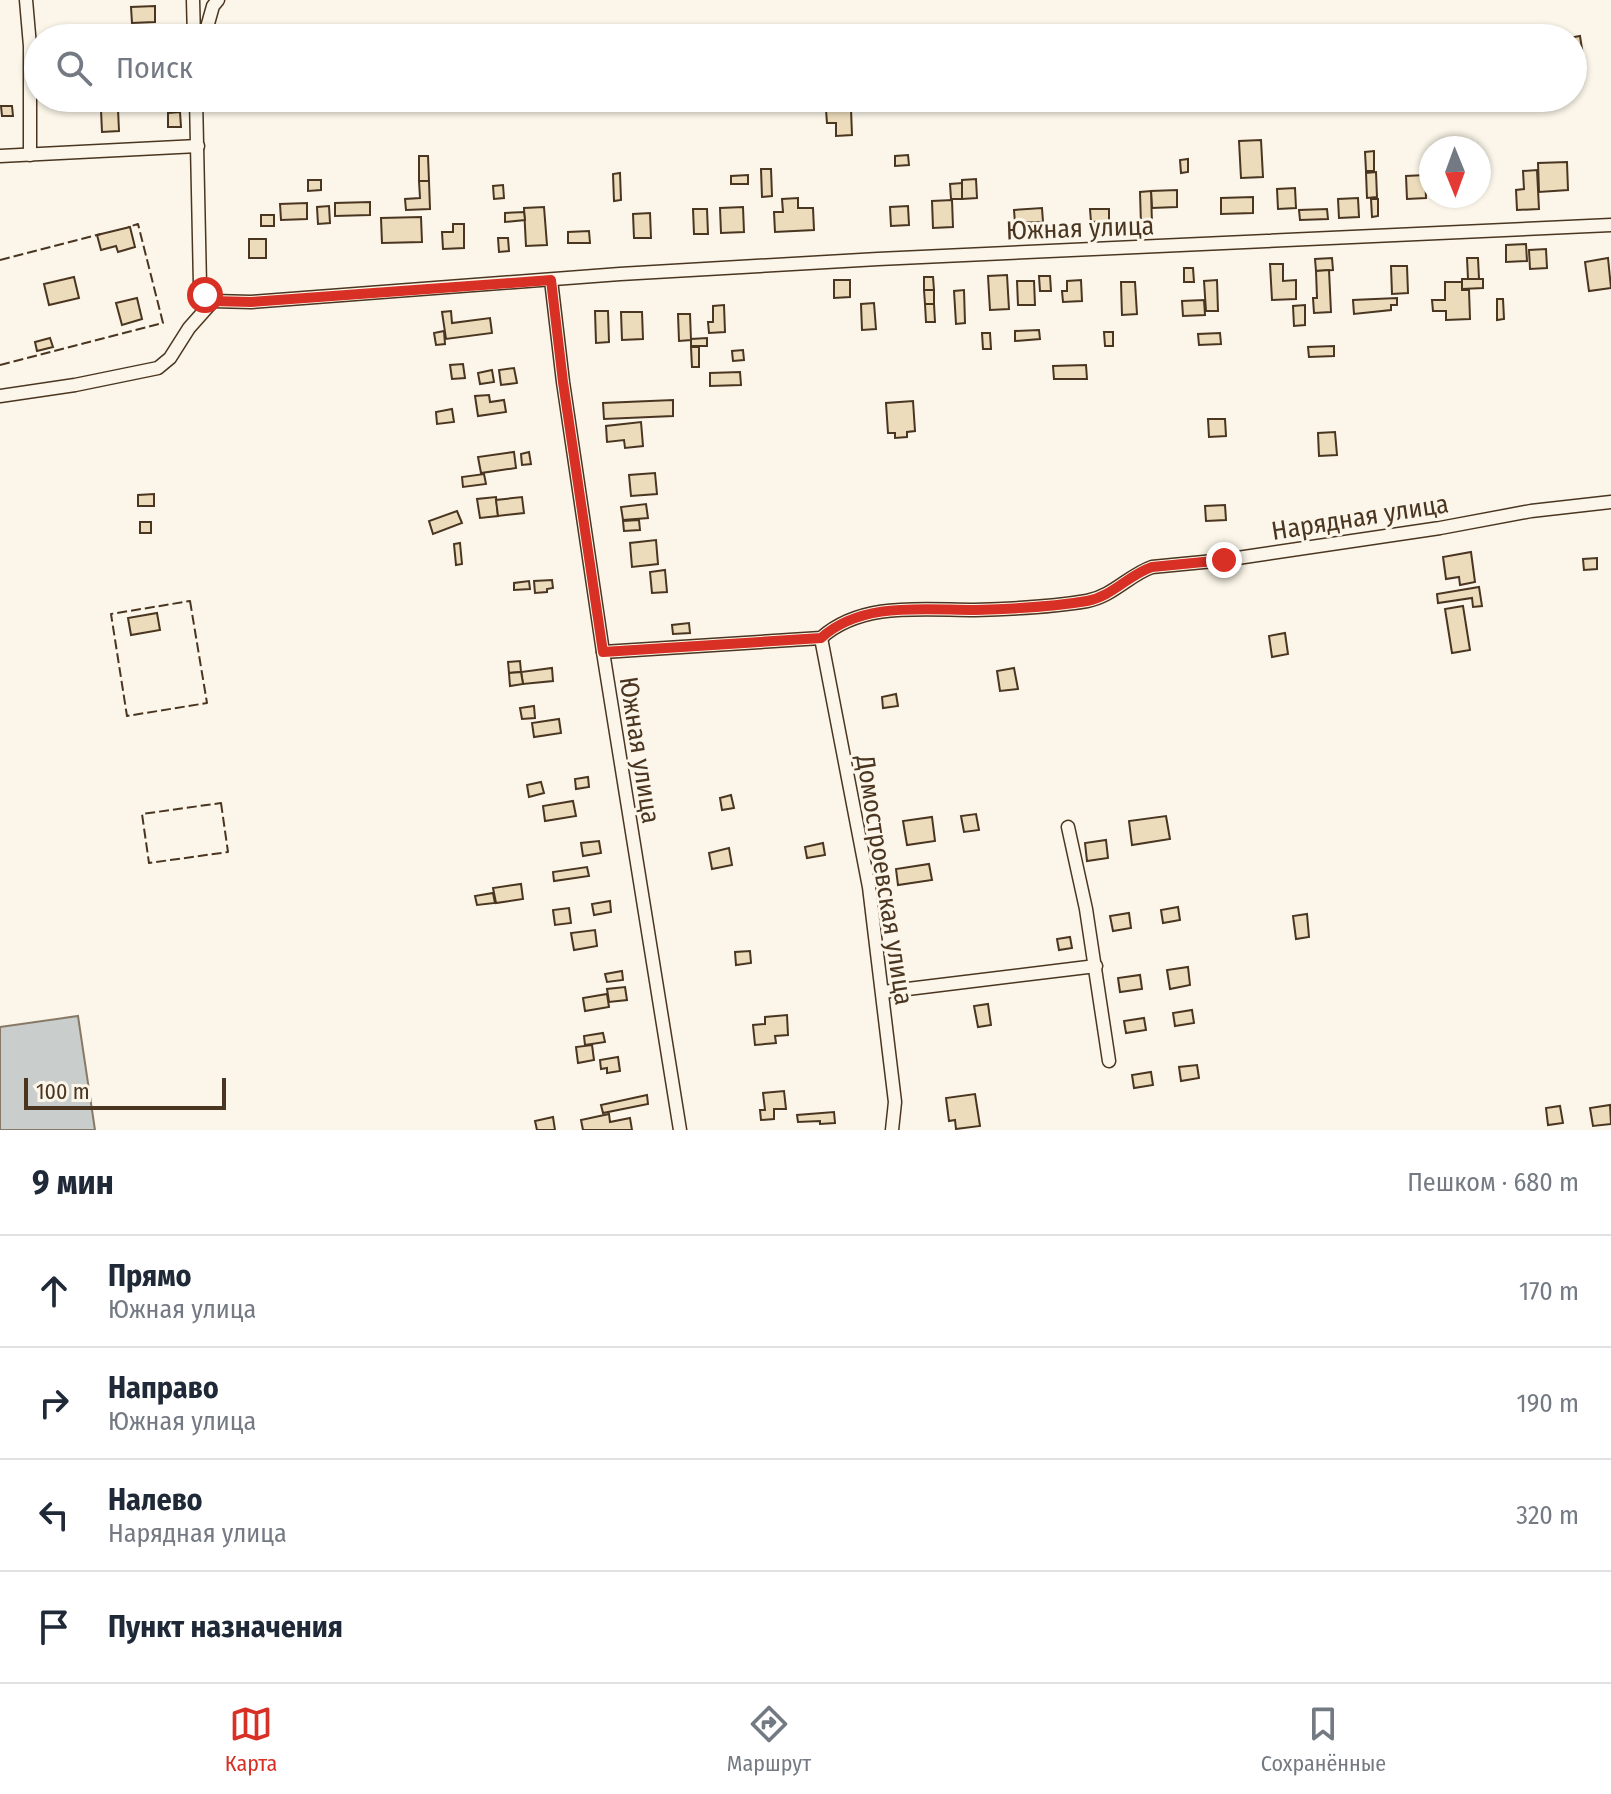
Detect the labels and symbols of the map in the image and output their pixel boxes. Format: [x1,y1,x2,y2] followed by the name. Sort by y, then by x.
[1419,136,1491,208] north arrow
[1005,210,1155,247] street label: Южная улица
[187,277,223,313] route start
[1269,488,1451,547] street label: Нарядная улица
[1206,542,1242,578] route end
[613,674,666,826] street label: Южная улица
[849,752,920,1007] street label: Домостроевская улица
[24,1074,226,1110] scale bar

